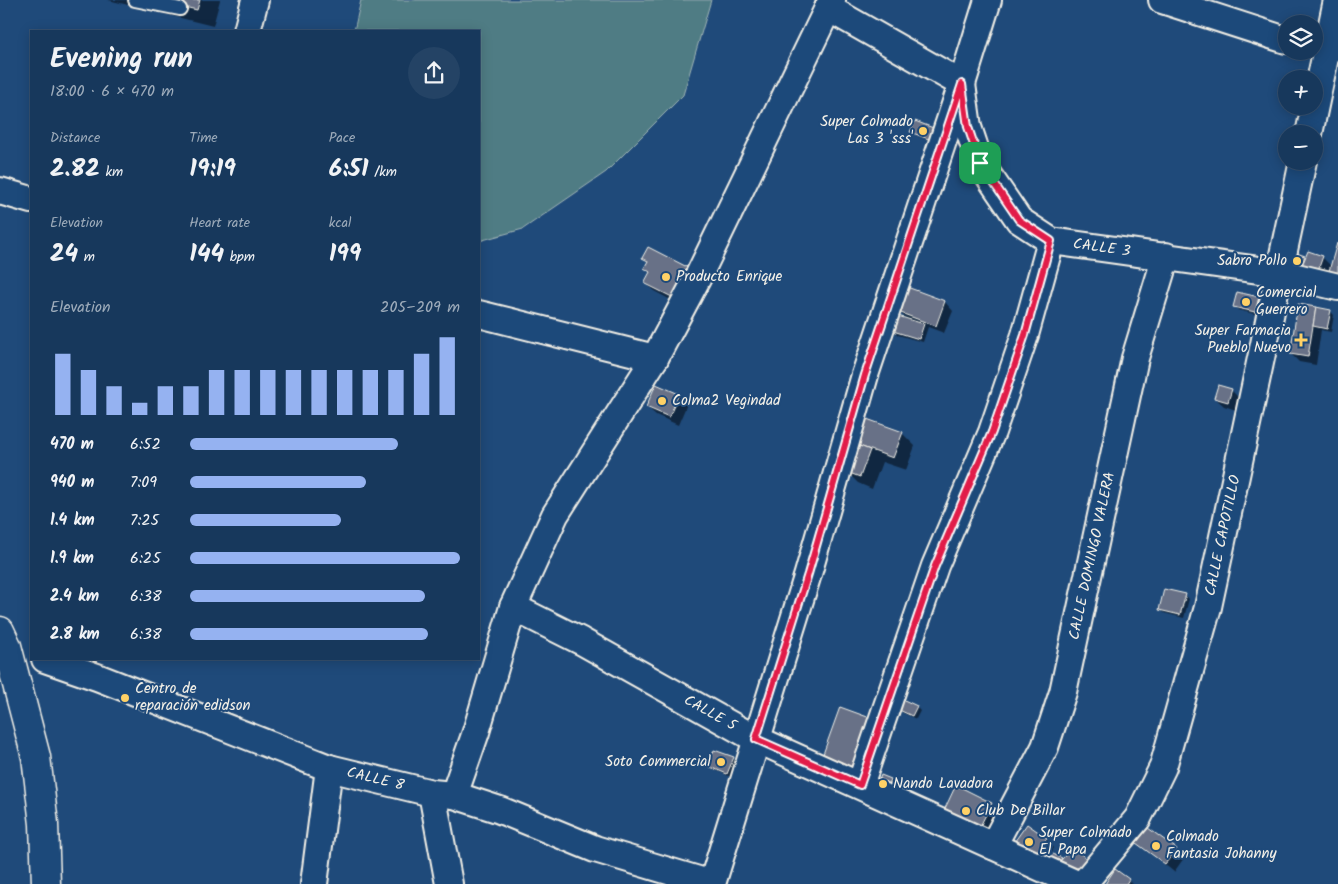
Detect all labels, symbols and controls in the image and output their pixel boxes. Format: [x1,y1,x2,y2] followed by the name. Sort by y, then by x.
[1278,15,1323,170] map controls
[1278,15,1323,60] button: layers
[50,37,193,82] text: Evening run
[408,47,460,99] button: share
[1278,70,1323,115] button: +
[50,79,174,104] text: 18:00 · 6 × 470 m
[820,110,914,151] place label: Super Colmado Las 3 'sss'
[917,125,929,137] marker: Super Colmado Las 3 'sss'
[1278,125,1323,170] button: −
[50,127,100,149] text: Distance
[189,127,218,149] text: Time
[329,127,355,149] text: Pace
[959,142,1001,184] pin
[50,149,100,189] text: 2.82
[189,149,236,189] text: 19:19
[329,149,369,189] text: 6:51
[966,149,994,177] icon: arrive
[100,161,123,183] text: km
[369,161,397,183] text: /km
[50,212,103,234] text: Elevation
[189,212,250,234] text: Heart rate
[329,212,351,234] text: kcal
[1071,232,1133,264] street label: CALLE 3
[50,234,78,274] text: 24
[189,234,224,274] text: 144
[329,234,362,274] text: 199
[78,246,95,268] text: m
[224,246,255,268] text: bpm
[1217,249,1287,273] place label: Sabro Pollo
[1291,255,1303,267] marker: Sabro Pollo
[676,265,783,289] place label: Producto Enrique
[660,271,672,283] marker: Producto Enrique
[1256,281,1317,322] place label: Comercial Guerrero
[50,295,111,320] text: Elevation
[380,295,460,320] text: 205–209 m
[1240,296,1252,308] marker: Comercial Guerrero
[1195,319,1291,360] place label: Super Farmacia Pueblo Nuevo
[1295,334,1307,346] marker: Super Farmacia Pueblo Nuevo
[672,389,781,413] place label: Colma2 Vegindad
[656,395,668,407] marker: Colma2 Vegindad
[50,432,94,457] text: 470 m
[130,432,161,457] text: 6:52
[50,470,94,495] text: 940 m
[130,470,157,495] text: 7:09
[1063,470,1122,642] street label: CALLE DOMINGO VALERA
[1199,473,1248,598] street label: CALLE CAPOTILLO
[50,508,95,533] text: 1.4 km
[130,508,159,533] text: 7:25
[50,546,94,571] text: 1.9 km
[130,546,161,571] text: 6:25
[50,584,99,609] text: 2.4 km
[130,584,162,609] text: 6:38
[50,622,100,647] text: 2.8 km
[130,622,162,647] text: 6:38
[135,677,250,718] place label: Centro de reparación edidson
[679,689,742,738] street label: CALLE 5
[119,692,131,704] marker: Centro de reparación edidson
[605,750,711,774] place label: Soto Commercial
[715,756,727,768] marker: Soto Commercial
[344,761,408,798] street label: CALLE 8
[893,772,993,796] place label: Nando Lavadora
[877,778,889,790] marker: Nando Lavadora
[976,799,1066,823] place label: Club De Billar
[960,805,972,817] marker: Club De Billar
[1039,821,1132,862] place label: Super Colmado El Papa
[1166,825,1278,866] place label: Colmado Fantasia Johanny
[1023,836,1035,848] marker: Super Colmado El Papa
[1150,840,1162,852] marker: Colmado Fantasia Johanny

